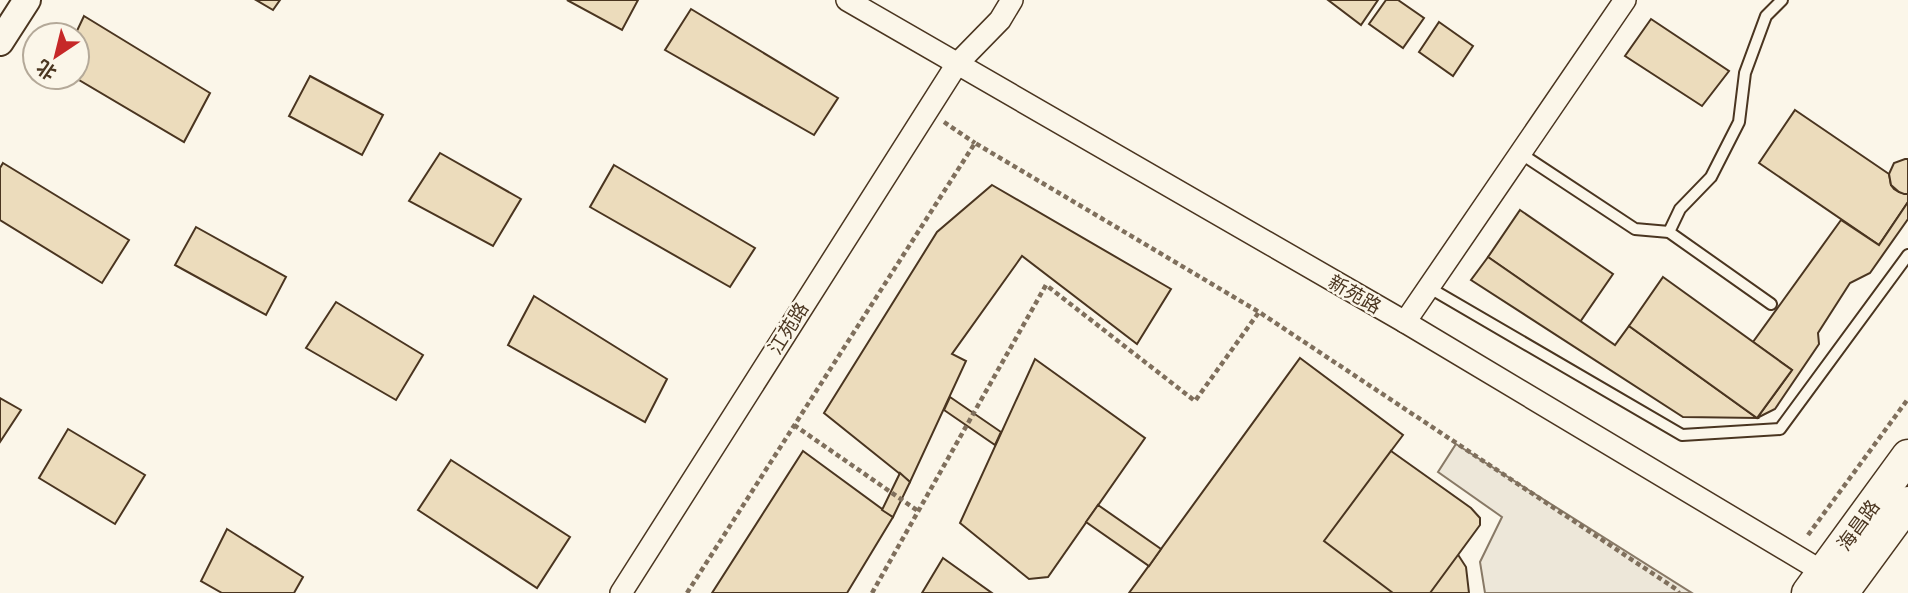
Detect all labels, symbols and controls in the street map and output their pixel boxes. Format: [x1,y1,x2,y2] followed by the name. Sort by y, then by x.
[21,21,91,91] north arrow
[33,55,60,84] text: 北
[1325,271,1385,318] street label: 新苑路
[764,299,812,358] street label: 江苑路
[1833,496,1884,555] street label: 海昌路

